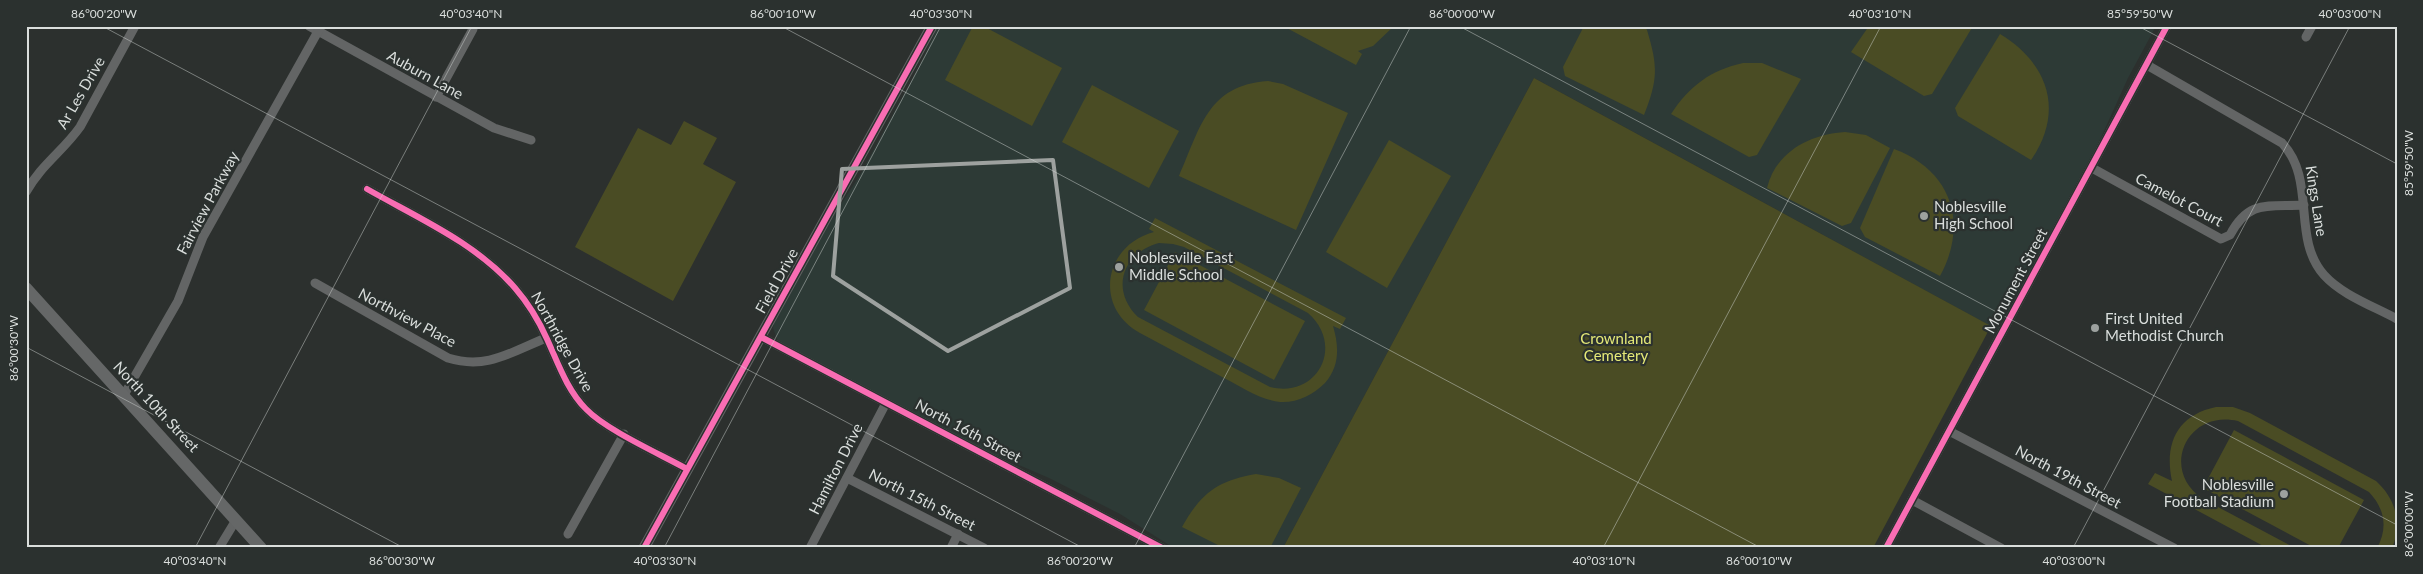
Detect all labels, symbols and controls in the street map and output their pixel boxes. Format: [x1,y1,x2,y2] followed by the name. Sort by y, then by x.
[71,6,138,21] text: 86°00'20"W
[440,6,502,21] text: 40°03'40"N
[750,6,817,21] text: 86°00'10"W
[910,6,972,21] text: 40°03'30"N
[1429,6,1496,21] text: 86°00'00"W
[1849,6,1911,21] text: 40°03'10"N
[2107,6,2174,21] text: 85°59'50"W
[2319,6,2381,21] text: 40°03'00"N
[384,46,467,102] street label: Auburn Lane
[52,53,108,132] street label: Ar Les Drive
[2401,129,2416,196] text: 85°59'50"W
[172,148,242,257] street label: Fairview Parkway
[2303,164,2331,238] street label: Kings Lane
[2133,169,2227,230] street label: Camelot Court
[1934,197,2013,232] place label: Noblesville High School
[1918,210,1930,222] marker: Noblesville High School
[1980,224,2051,336] street label: Monument Street
[751,245,801,316] street label: Field Drive
[1129,248,1234,283] place label: Noblesville East Middle School
[1113,261,1125,273] marker: Noblesville East Middle School
[355,284,460,350] street label: Northview Place
[528,288,598,395] street label: Northridge Drive
[2105,309,2224,344] place label: First United Methodist Church
[6,314,21,381] text: 86°00'30"W
[2089,322,2101,334] marker: First United Methodist Church
[1580,329,1652,364] park label: Crownland Cemetery
[110,357,204,456] street label: North 10th Street
[912,395,1025,466] street label: North 16th Street
[804,420,866,517] street label: Hamilton Drive
[2012,441,2125,512] street label: North 19th Street
[866,464,979,534] street label: North 15th Street
[2164,475,2274,510] place label: Noblesville Football Stadium
[2278,488,2290,500] marker: Noblesville Football Stadium
[2401,490,2416,557] text: 86°00'00"W
[164,553,226,568] text: 40°03'40"N
[369,553,436,568] text: 86°00'30"W
[634,553,696,568] text: 40°03'30"N
[1047,553,1114,568] text: 86°00'20"W
[1573,553,1635,568] text: 40°03'10"N
[1726,553,1793,568] text: 86°00'10"W
[2043,553,2105,568] text: 40°03'00"N

